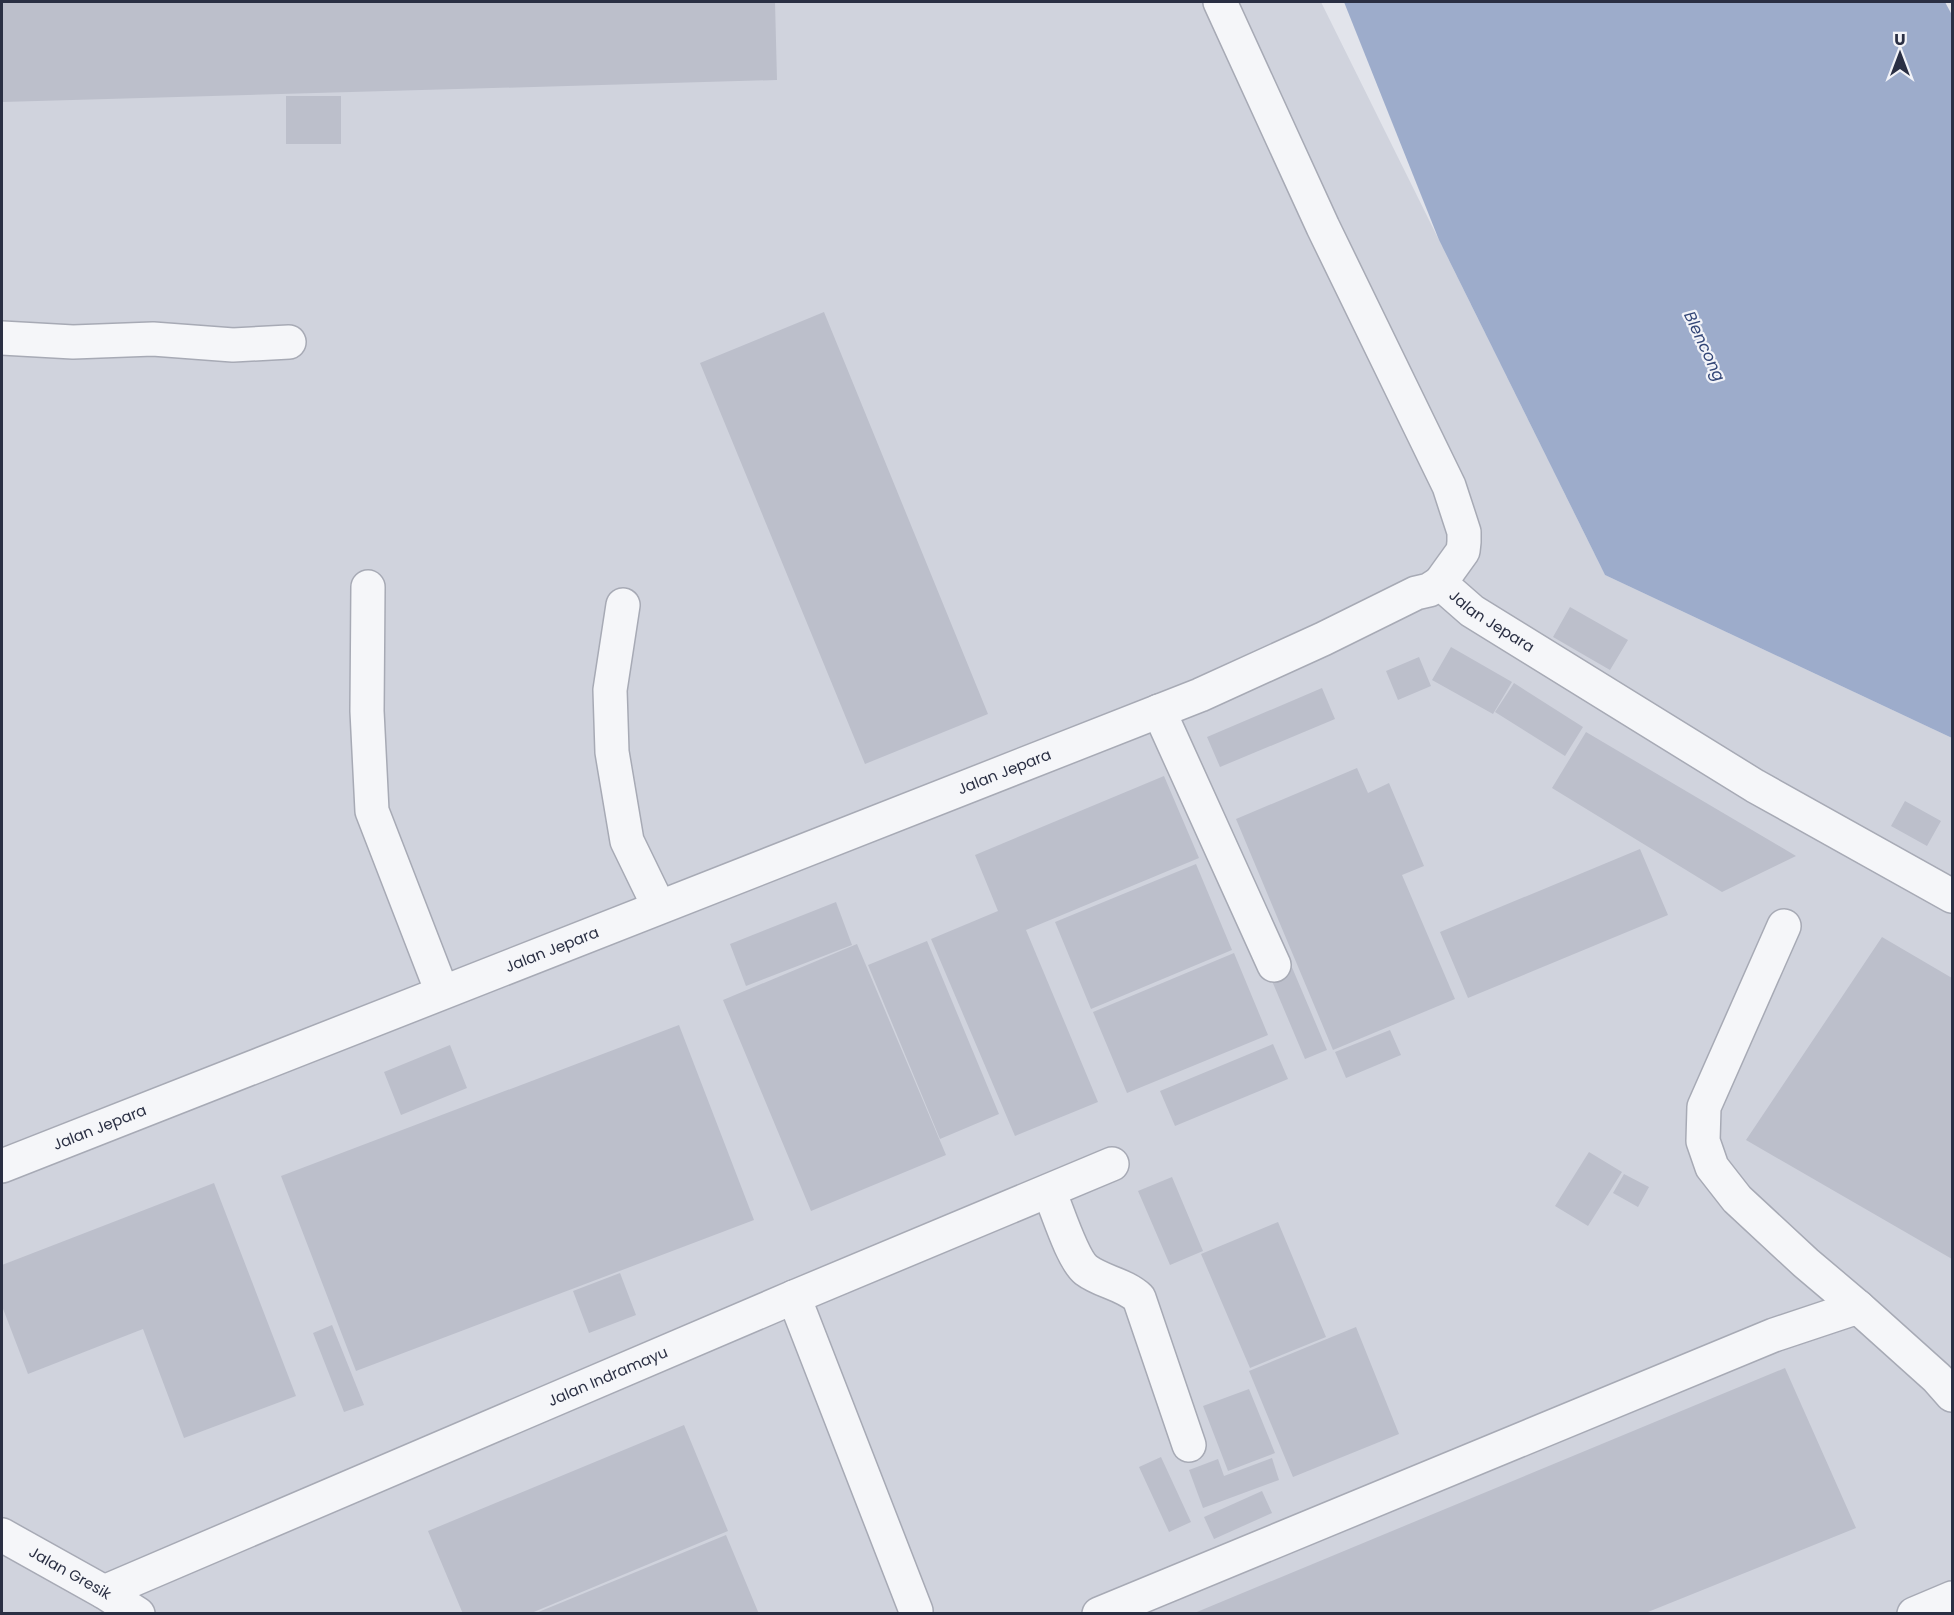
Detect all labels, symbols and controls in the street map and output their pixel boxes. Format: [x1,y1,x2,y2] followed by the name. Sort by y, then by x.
[1870,24,1930,84] north arrow
[1894,28,1906,51] text: U
[1678,307,1731,385] water label: Blencong
[1445,585,1538,657] street label: Jalan Jepara
[954,744,1054,799] street label: Jalan Jepara
[502,921,602,977] street label: Jalan Jepara
[50,1099,149,1155] street label: Jalan Jepara
[545,1341,671,1411] street label: Jalan Indramayu
[25,1541,116,1604] street label: Jalan Gresik

